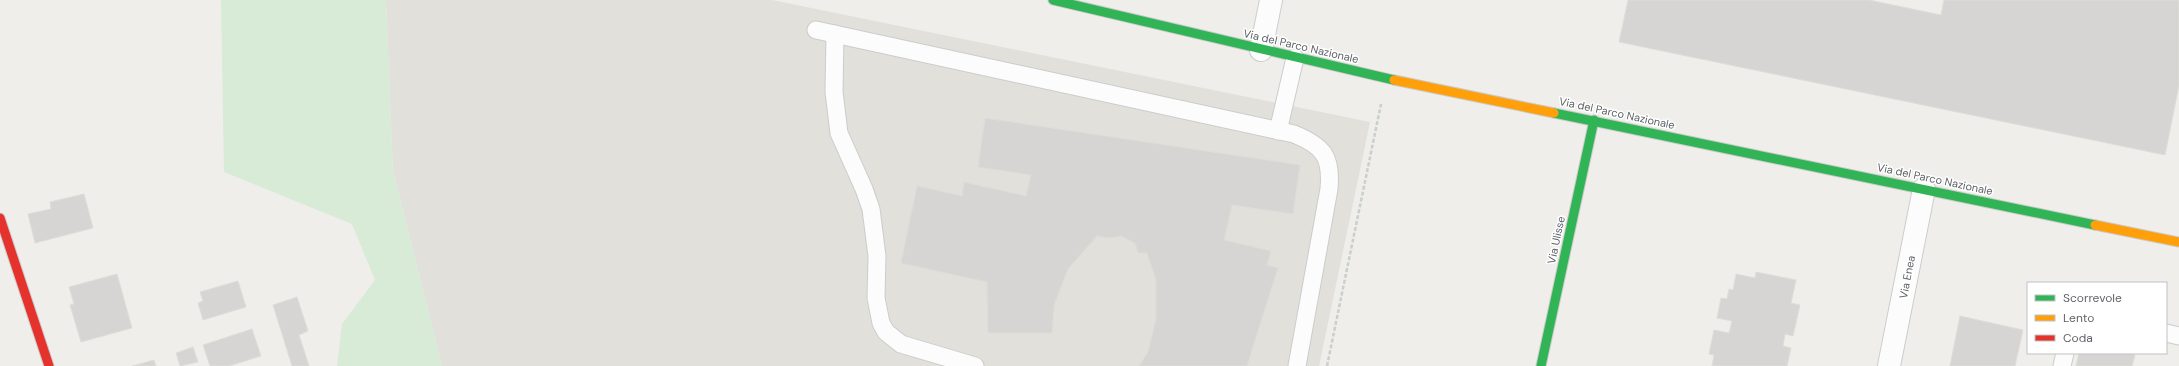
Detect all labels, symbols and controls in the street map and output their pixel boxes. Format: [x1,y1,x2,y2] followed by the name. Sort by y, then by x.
[1242,26,1360,66] street label: Via del Parco Nazionale
[1558,94,1676,132] street label: Via del Parco Nazionale
[1876,160,1994,198] street label: Via del Parco Nazionale
[1544,215,1568,265] street label: Via Ulisse
[1896,254,1918,300] street label: Via Enea
[2027,282,2167,354] legend
[2063,290,2122,306] text: Scorrevole
[2063,310,2094,326] text: Lento
[2063,330,2093,346] text: Coda

